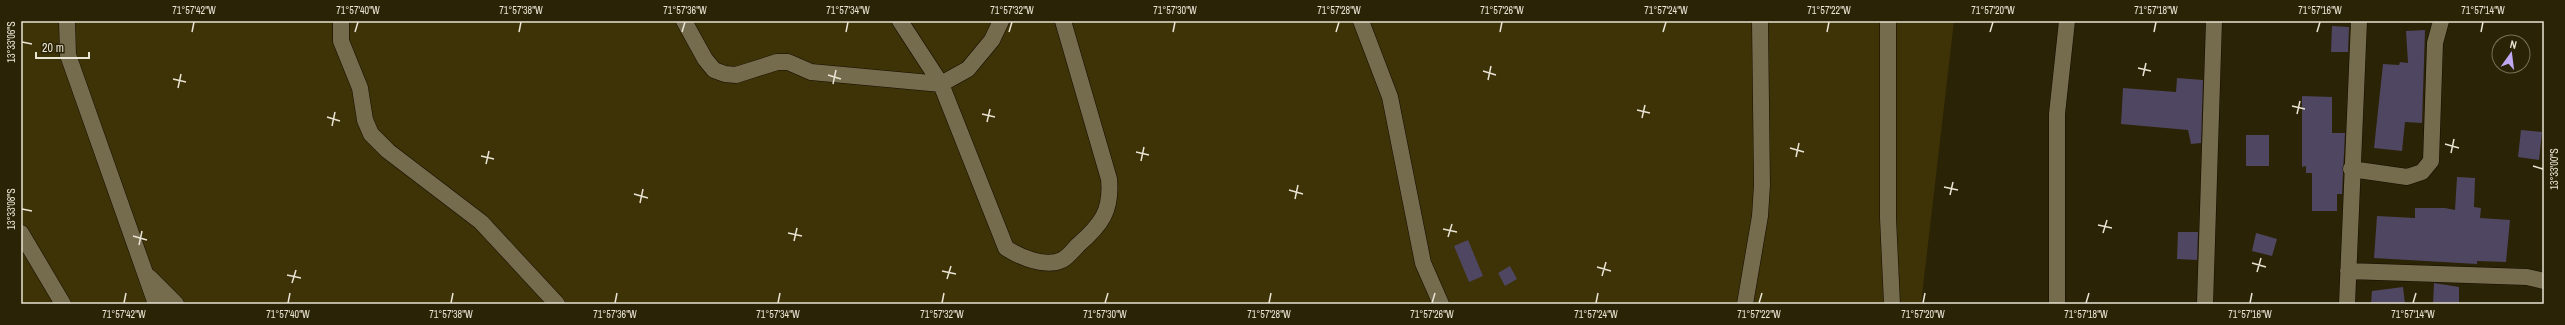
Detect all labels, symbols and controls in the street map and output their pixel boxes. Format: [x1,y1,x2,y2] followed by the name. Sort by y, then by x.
[172,4,216,17] text: 71°57'42"W
[336,4,380,17] text: 71°57'40"W
[499,4,543,17] text: 71°57'38"W
[663,4,707,17] text: 71°57'36"W
[826,4,870,17] text: 71°57'34"W
[990,4,1034,17] text: 71°57'32"W
[1153,4,1197,17] text: 71°57'30"W
[1317,4,1361,17] text: 71°57'28"W
[1480,4,1524,17] text: 71°57'26"W
[1644,4,1688,17] text: 71°57'24"W
[1807,4,1851,17] text: 71°57'22"W
[1971,4,2015,17] text: 71°57'20"W
[2134,4,2178,17] text: 71°57'18"W
[2298,4,2342,17] text: 71°57'16"W
[2461,4,2505,17] text: 71°57'14"W
[5,21,18,63] text: 13°33'06"S
[36,34,89,60] scale bar
[2491,34,2531,74] north arrow
[2509,37,2518,52] text: N
[42,40,64,56] text: 20 m
[2548,148,2561,190] text: 13°33'00"S
[5,188,18,230] text: 13°33'08"S
[102,308,146,321] text: 71°57'42"W
[266,308,310,321] text: 71°57'40"W
[429,308,473,321] text: 71°57'38"W
[593,308,637,321] text: 71°57'36"W
[756,308,800,321] text: 71°57'34"W
[920,308,964,321] text: 71°57'32"W
[1083,308,1127,321] text: 71°57'30"W
[1247,308,1291,321] text: 71°57'28"W
[1410,308,1454,321] text: 71°57'26"W
[1574,308,1618,321] text: 71°57'24"W
[1737,308,1781,321] text: 71°57'22"W
[1901,308,1945,321] text: 71°57'20"W
[2064,308,2108,321] text: 71°57'18"W
[2228,308,2272,321] text: 71°57'16"W
[2391,308,2435,321] text: 71°57'14"W

